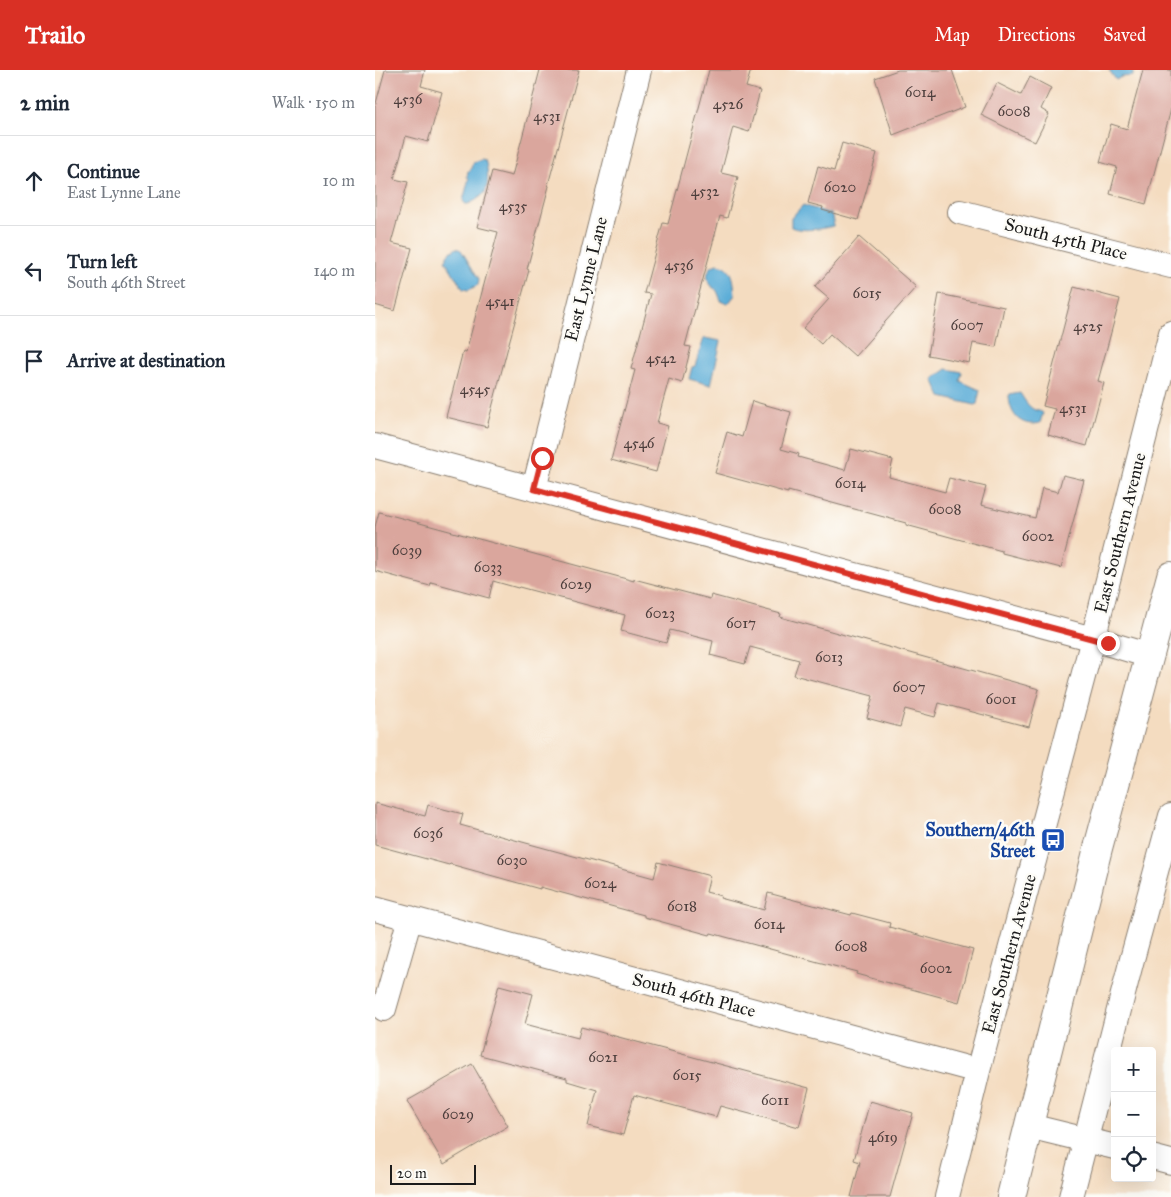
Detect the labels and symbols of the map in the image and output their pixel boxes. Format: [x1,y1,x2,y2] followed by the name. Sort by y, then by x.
[905,83,936,101] house number: 6014
[393,90,424,108] house number: 4536
[713,95,745,113] house number: 4526
[997,102,1031,120] house number: 6008
[533,107,561,125] house number: 4531
[824,178,856,196] house number: 6020
[691,182,720,200] house number: 4532
[499,197,527,215] house number: 4535
[1002,213,1130,265] street label: South 45th Place
[560,214,612,344] street label: East Lynne Lane
[664,256,695,274] house number: 4536
[852,284,882,302] house number: 6015
[485,292,515,310] house number: 4541
[950,316,984,334] house number: 6007
[1073,317,1103,335] house number: 4525
[646,349,677,367] house number: 4542
[460,380,490,398] house number: 4545
[1059,399,1087,417] house number: 4531
[624,434,656,452] house number: 4546
[531,447,554,470] route start
[1089,450,1151,616] street label: East Southern Avenue
[835,474,866,492] house number: 6014
[928,500,962,518] house number: 6008
[1022,527,1055,545] house number: 6002
[392,541,422,559] house number: 6039
[474,558,502,576] house number: 6033
[560,575,592,593] house number: 6029
[645,604,675,622] house number: 6023
[726,614,756,632] house number: 6017
[1097,632,1120,655] route end
[815,648,843,666] house number: 6013
[892,678,926,696] house number: 6007
[986,690,1017,708] house number: 6001
[925,819,1036,862] place label: Southern/46th Street
[413,824,444,842] house number: 6036
[1040,827,1066,853] bus stop icon: Southern/46th Street
[496,851,528,869] house number: 6030
[977,872,1041,1036] street label: East Southern Avenue
[584,874,617,892] house number: 6024
[667,897,697,915] house number: 6018
[754,915,785,933] house number: 6014
[834,937,868,955] house number: 6008
[920,959,953,977] house number: 6002
[630,968,758,1022] street label: South 46th Place
[588,1048,618,1066] house number: 6021
[672,1066,702,1084] house number: 6015
[761,1091,789,1109] house number: 6011
[442,1105,474,1123] house number: 6029
[868,1128,898,1146] house number: 4619
[390,1162,476,1185] scale bar

